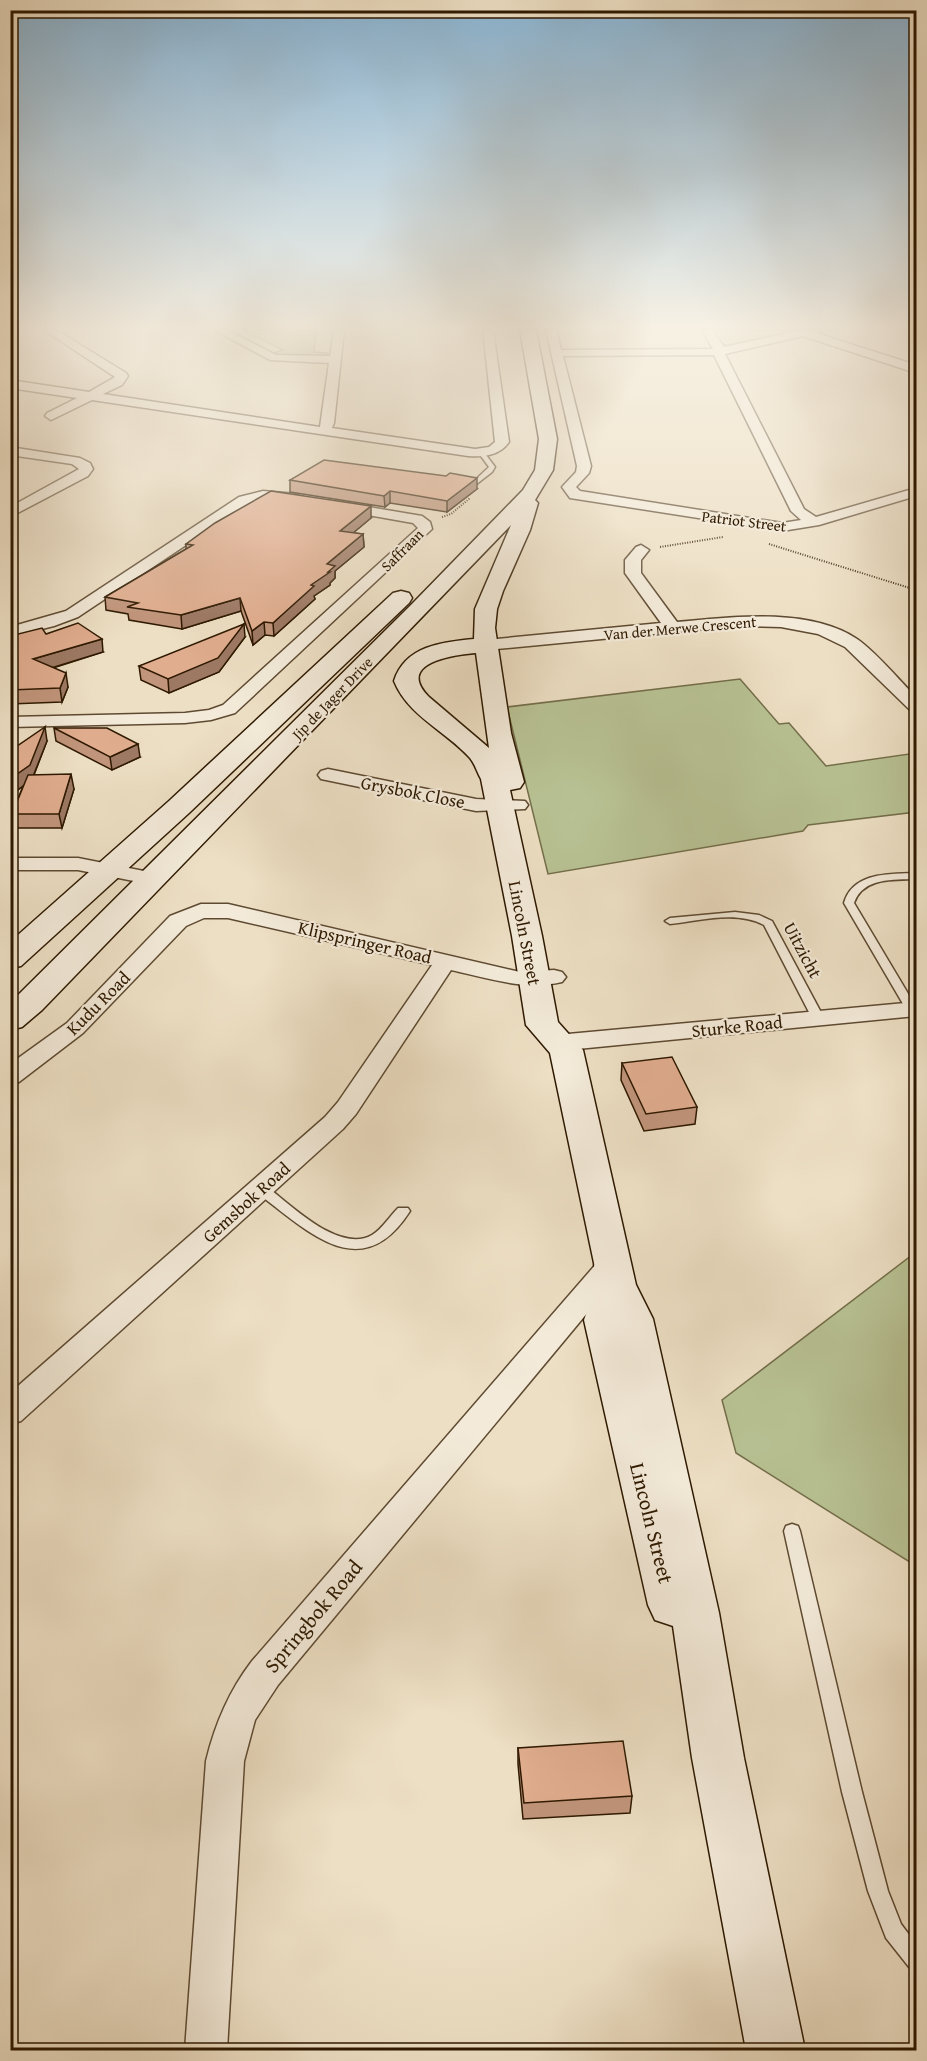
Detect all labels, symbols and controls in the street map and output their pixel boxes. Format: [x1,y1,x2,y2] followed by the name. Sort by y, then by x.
[701,505,788,537] street label: Patriot Street
[376,524,428,576] street label: Saffraan
[603,611,758,645] street label: Van der Merwe Crescent
[285,652,377,746] street label: Jip de Jager Drive
[359,769,467,815] street label: Grysbok Close
[502,879,548,988] street label: Lincoln Street
[296,914,435,971] street label: Klipspringer Road
[777,917,829,984] street label: Uitzicht
[60,964,137,1041] street label: Kudu Road
[690,1008,784,1044] street label: Sturke Road
[196,1155,296,1249] street label: Gemsbok Road
[622,1459,682,1587] street label: Lincoln Street
[256,1552,370,1679] street label: Springbok Road

